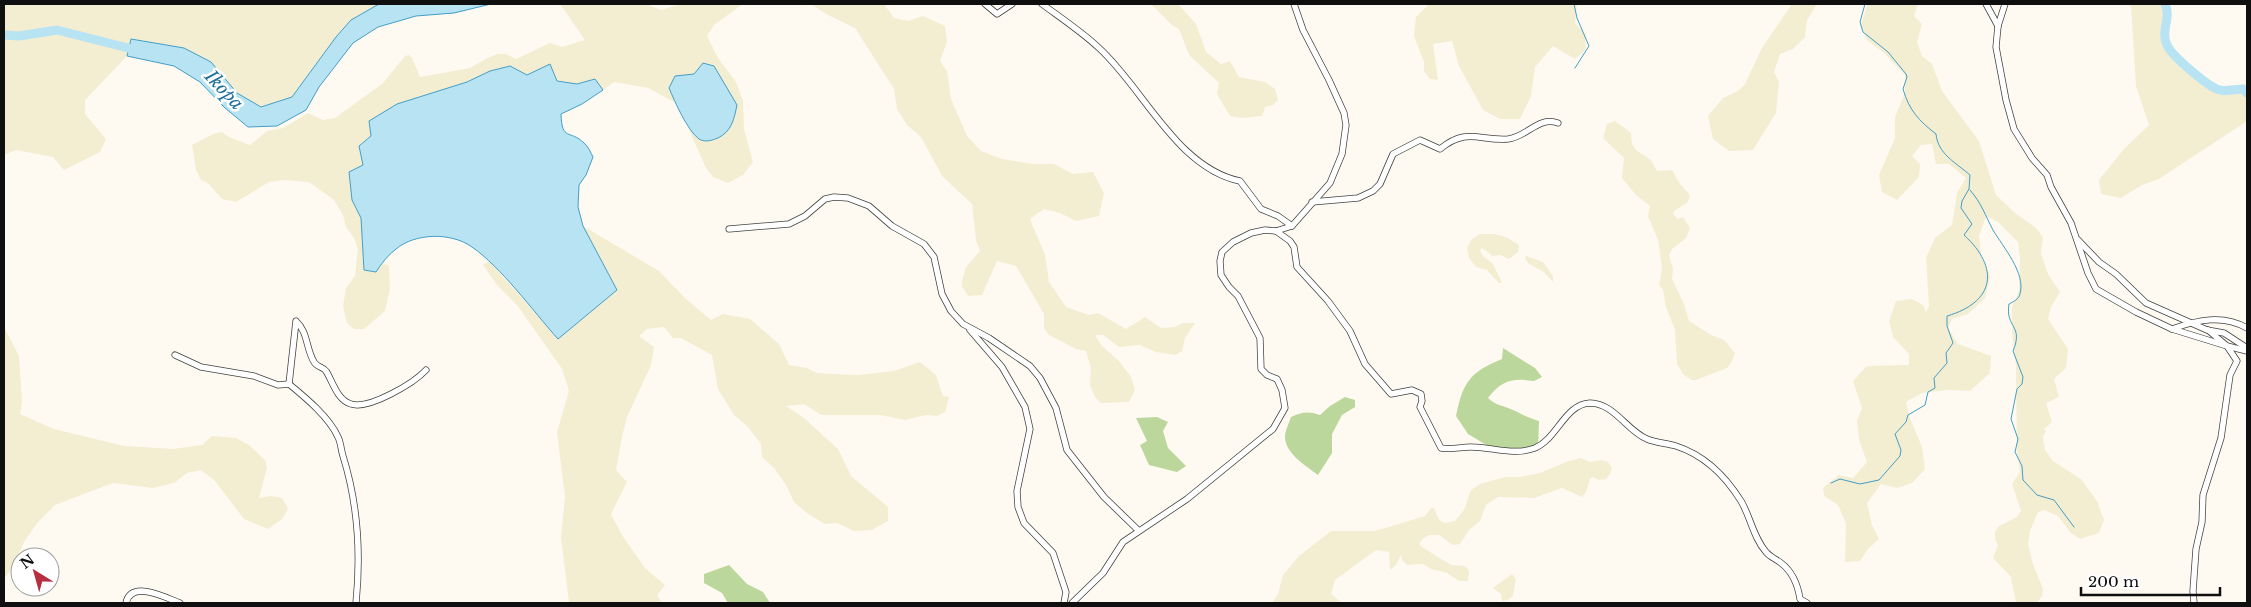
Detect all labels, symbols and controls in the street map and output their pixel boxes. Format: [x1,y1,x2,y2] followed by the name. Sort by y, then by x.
[199,65,248,114] water label: Ikopa
[10,547,60,597] north arrow
[17,550,38,573] text: N
[2081,564,2220,596] scale bar
[2088,572,2139,591] text: 200 m

